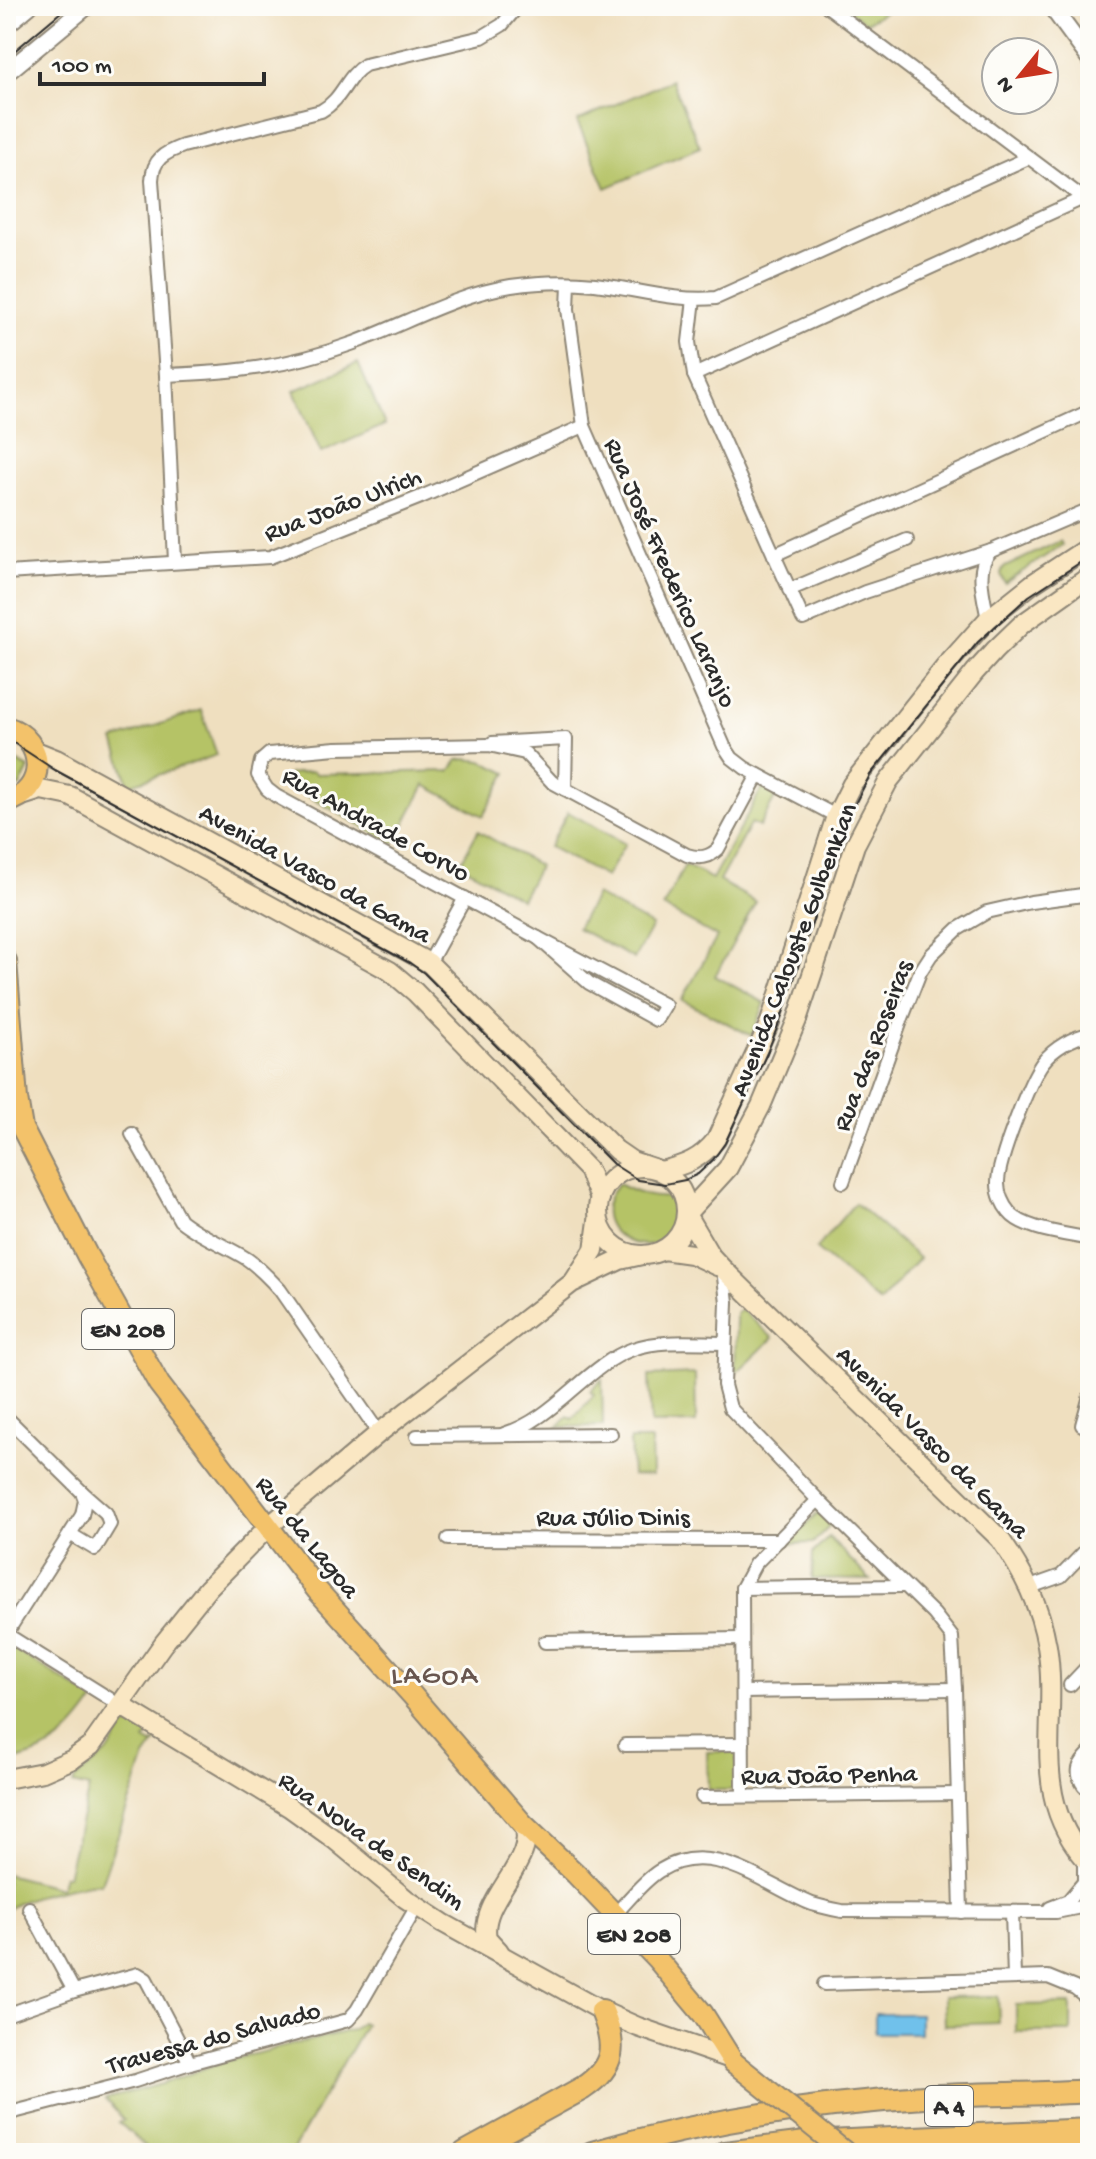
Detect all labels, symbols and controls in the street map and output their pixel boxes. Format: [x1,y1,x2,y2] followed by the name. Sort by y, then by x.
[40,36,264,86] scale bar
[980,36,1060,116] north arrow
[51,53,112,82] text: 100 m
[991,71,1021,97] text: N
[594,434,741,713] street label: Rua José Frederico Laranjo
[260,463,427,551] street label: Rua João Ulrich
[276,763,474,891] street label: Rua Andrade Corvo
[192,799,437,953] street label: Avenida Vasco da Gama
[726,799,867,1102] street label: Avenida Calouste Gulbenkian
[828,955,923,1137] street label: Rua das Roseiras
[82,1309,174,1349] road number: EN 208
[828,1341,1035,1548] street label: Avenida Vasco da Gama
[247,1471,365,1608] street label: Rua da Lagoa
[536,1505,691,1536] street label: Rua Júlio Dinis
[391,1661,479,1694] district label: LAGOA
[741,1760,919,1795] street label: Rua João Penha
[271,1767,470,1919] street label: Rua Nova de Sendim
[588,1914,680,1954] road number: EN 208
[102,1997,324,2084] street label: Travessa do Salvado
[925,2086,973,2126] road number: A 4

